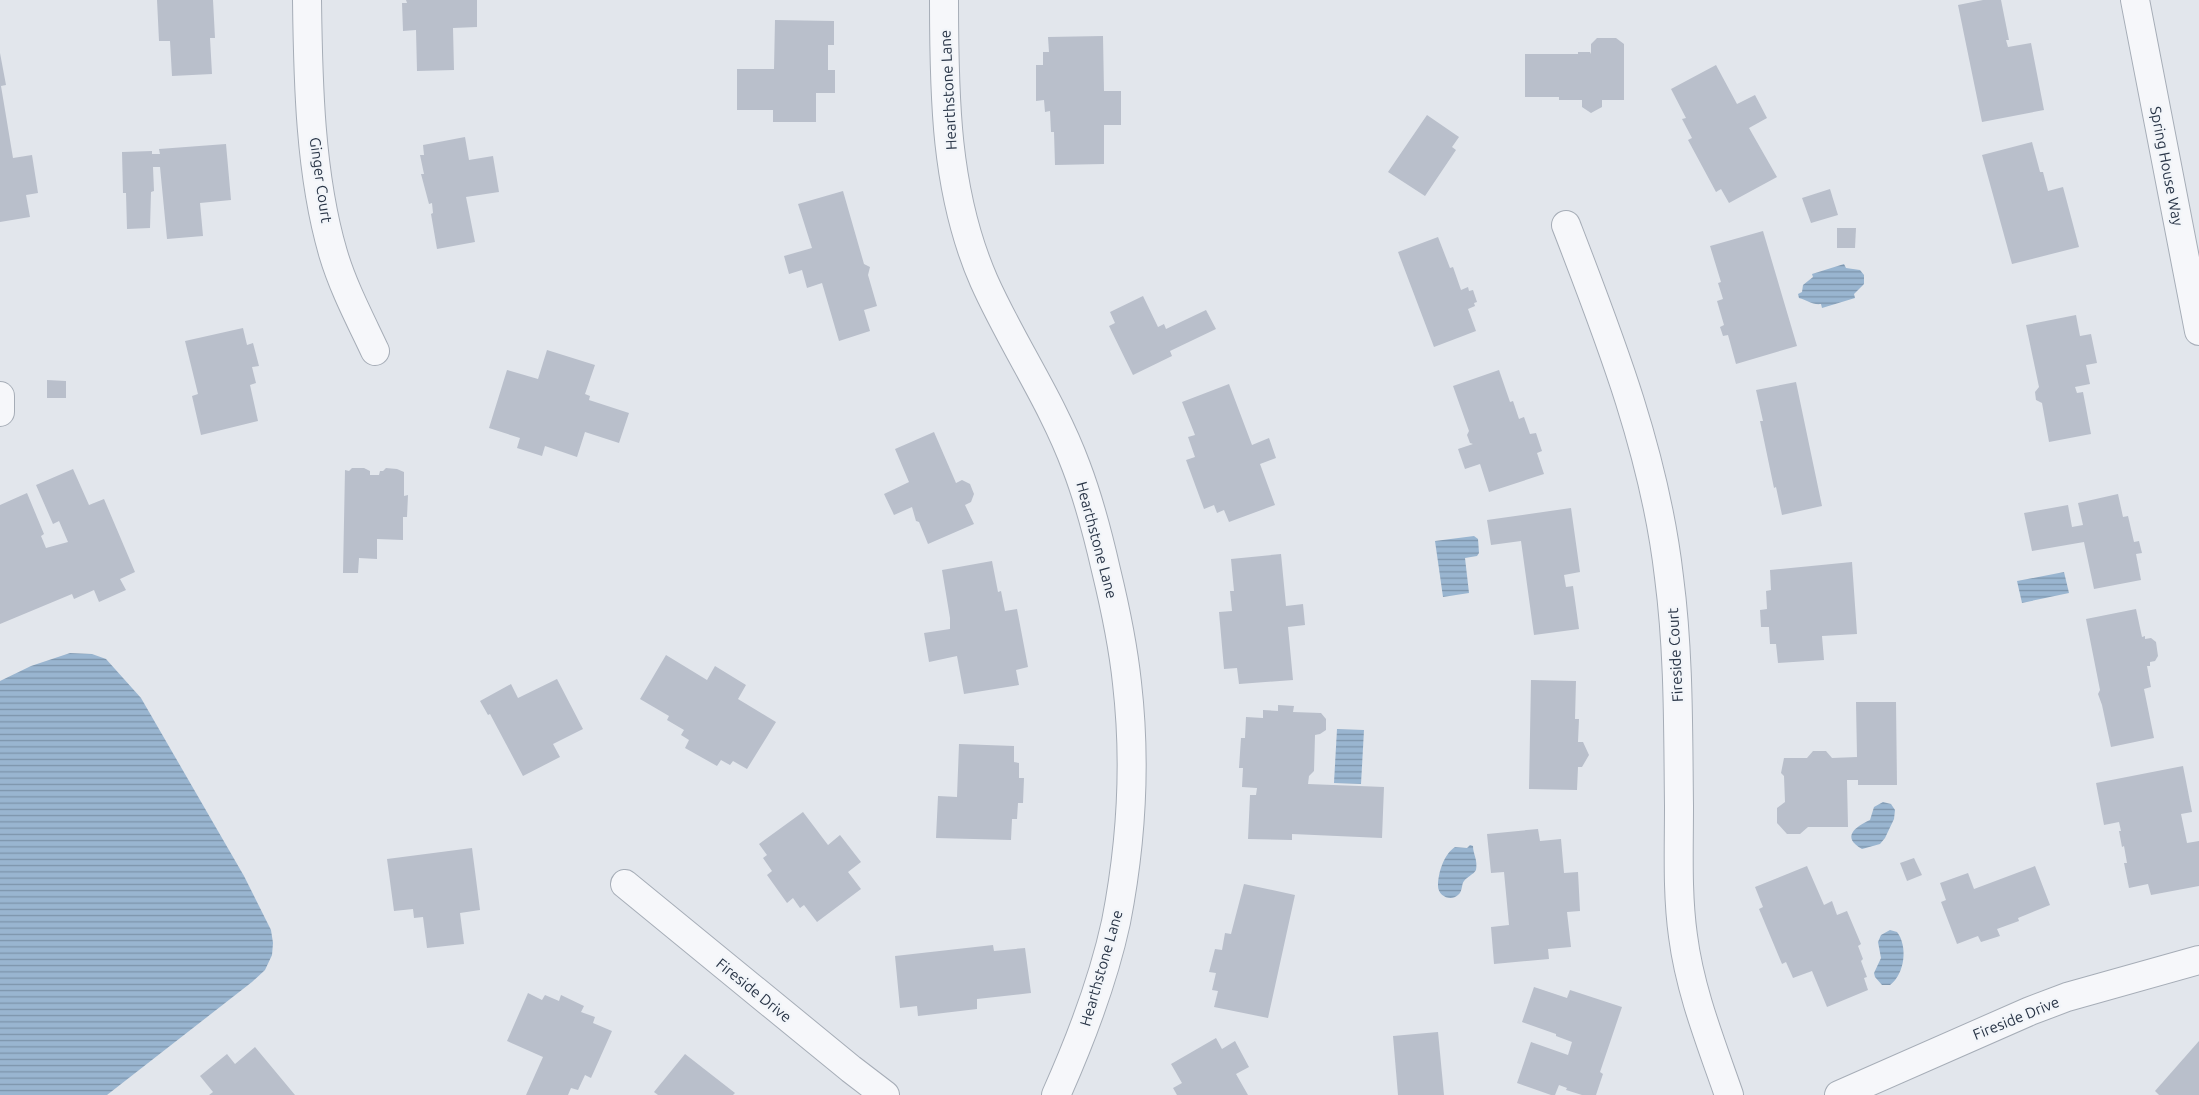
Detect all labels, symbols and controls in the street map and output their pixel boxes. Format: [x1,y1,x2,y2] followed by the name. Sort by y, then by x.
[936,30,960,150] street label: Hearthstone Lane
[2147,105,2187,227] street label: Spring House Way
[307,136,335,224] street label: Ginger Court
[1073,480,1121,600] street label: Hearthstone Lane
[1664,607,1686,702] street label: Fireside Court
[1076,908,1126,1028] street label: Hearthstone Lane
[713,955,795,1025] street label: Fireside Drive
[1970,993,2062,1043] street label: Fireside Drive

